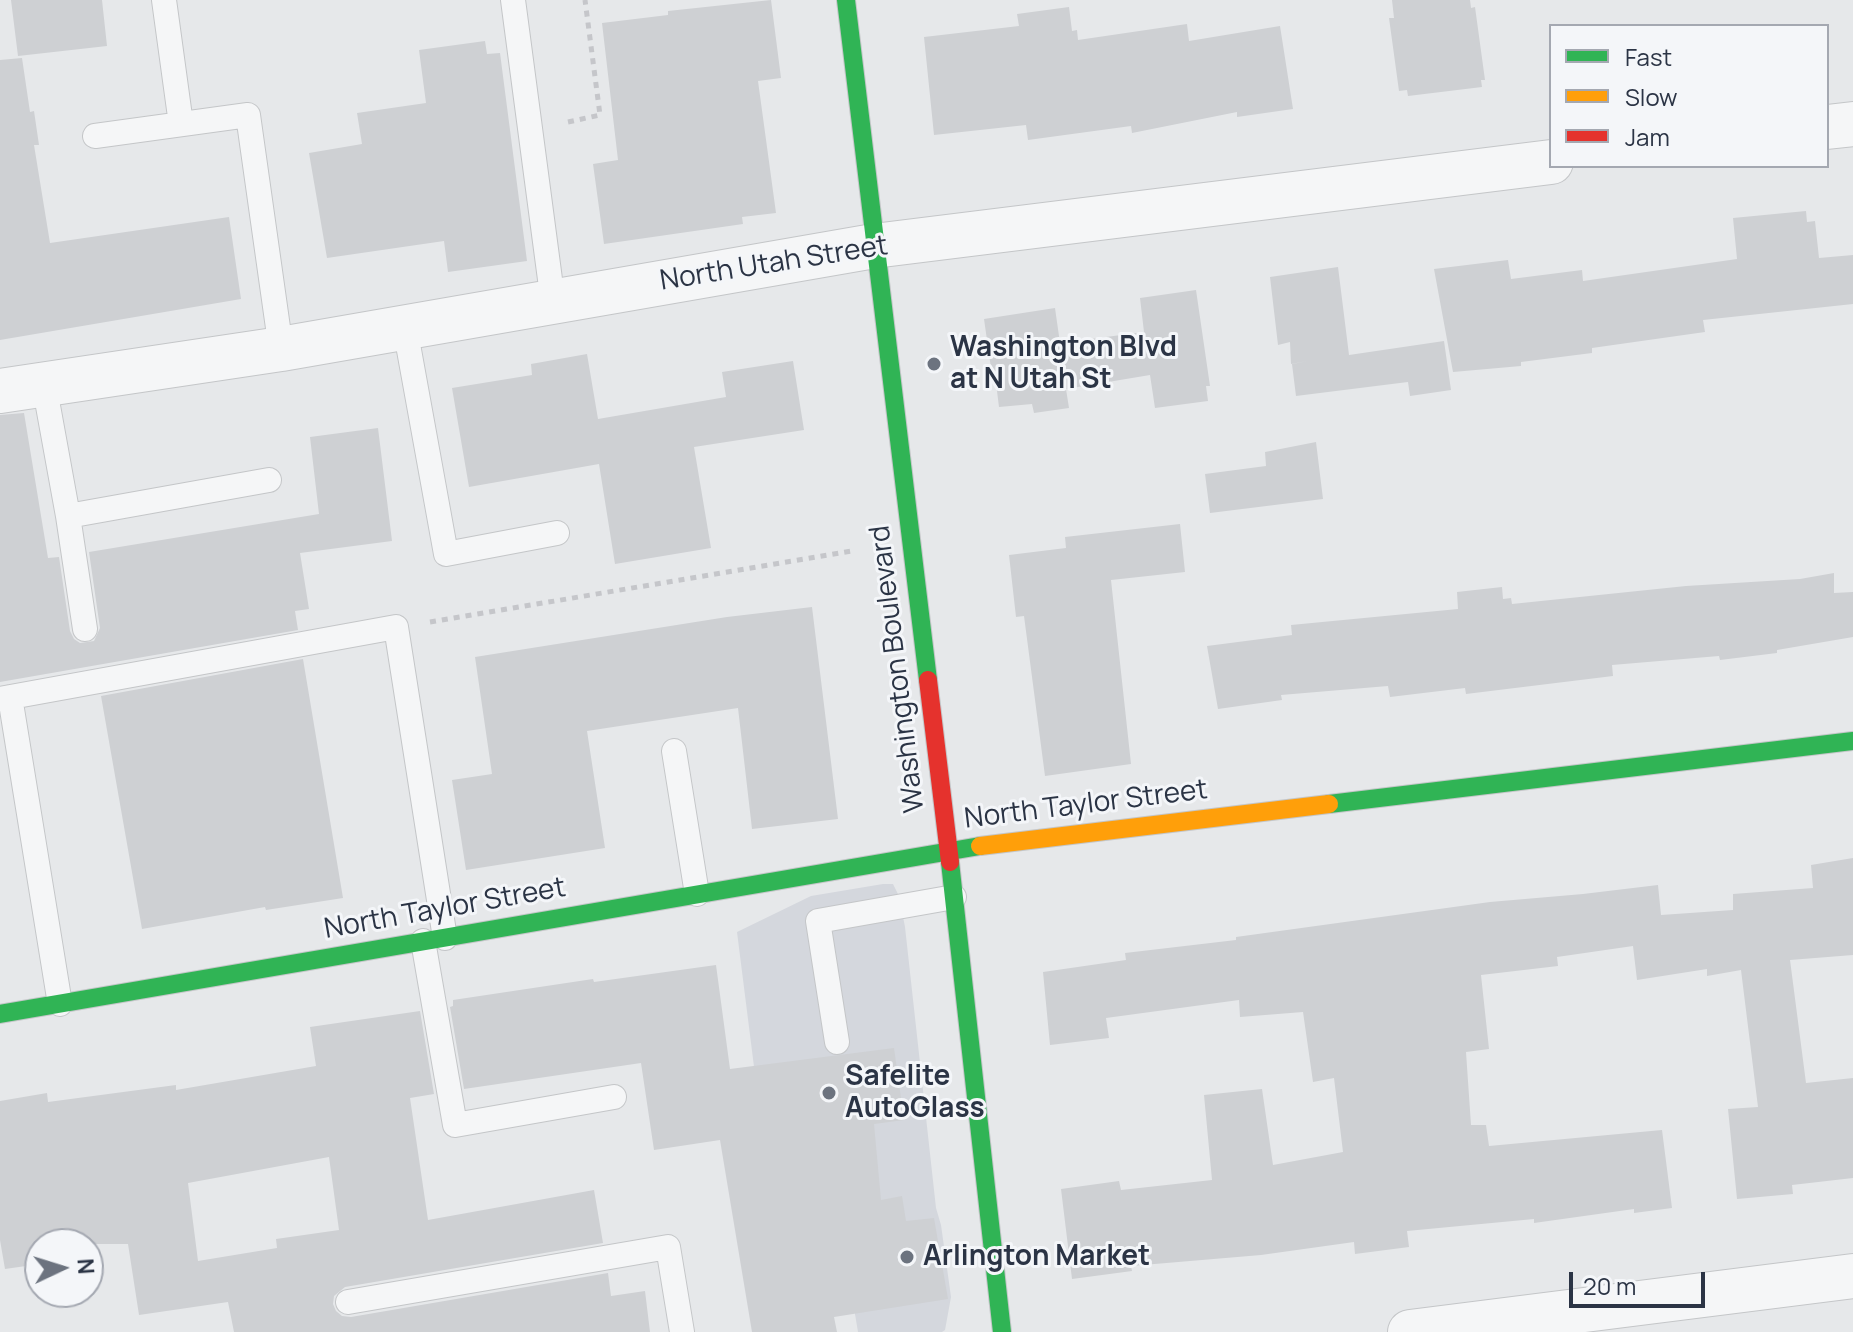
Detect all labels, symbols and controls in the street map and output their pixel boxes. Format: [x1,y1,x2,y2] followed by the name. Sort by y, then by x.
[1549,24,1829,168] legend
[1625,40,1672,73] text: Fast
[1625,80,1678,113] text: Slow
[1625,120,1670,153] text: Jam
[658,229,890,299] street label: North Utah Street
[950,331,1177,397] place label: Washington Blvd at N Utah St
[925,355,943,373] marker: Washington Blvd at N Utah St
[864,524,932,814] street label: Washington Boulevard
[963,773,1209,837] street label: North Taylor Street
[322,871,568,947] street label: North Taylor Street
[845,1060,985,1126] place label: Safelite AutoGlass
[820,1084,838,1102] marker: Safelite AutoGlass
[24,1228,104,1308] north arrow
[923,1240,1150,1274] place label: Arlington Market
[898,1248,916,1266] marker: Arlington Market
[1573,1256,1709,1306] scale bar
[70,1258,101,1275] text: N
[1583,1269,1636,1302] text: 20 m

